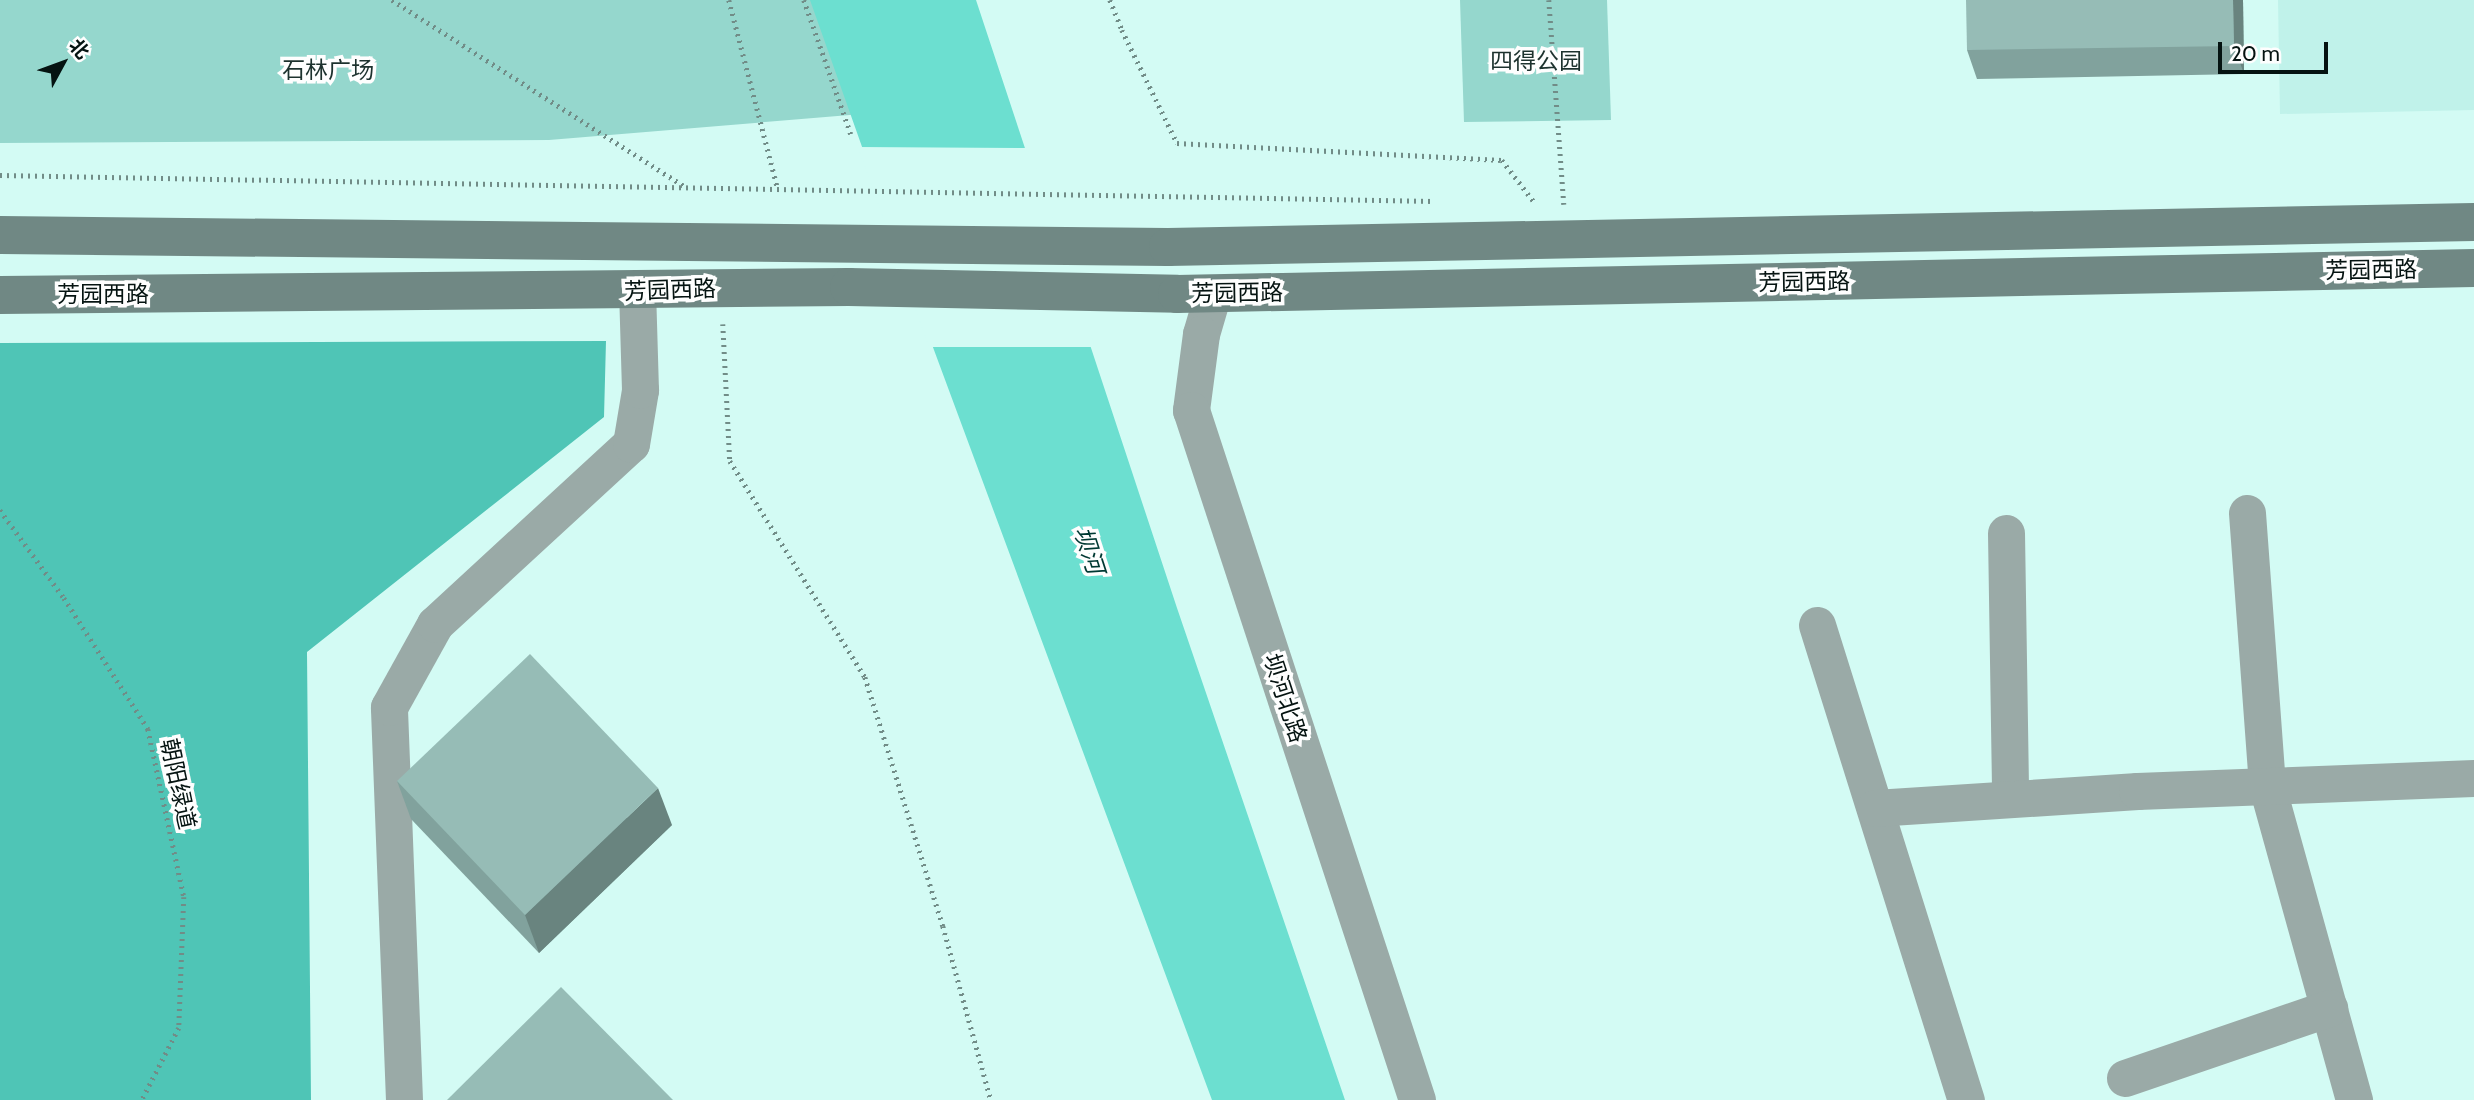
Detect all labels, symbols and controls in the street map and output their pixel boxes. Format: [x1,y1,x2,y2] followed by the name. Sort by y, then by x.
[28,28,98,98] north arrow
[2222,28,2332,72] scale bar
[64,34,94,64] text: 北
[2231,41,2280,66] text: 20 m
[1490,47,1582,75] park label: 四得公园
[282,56,374,84] park label: 石林广场
[2325,255,2417,285] street label: 芳园西路
[1758,267,1850,297] street label: 芳园西路
[624,275,716,305] street label: 芳园西路
[1191,278,1283,308] street label: 芳园西路
[57,280,149,308] street label: 芳园西路
[1068,523,1110,577] water label: 坝河
[1258,650,1312,746] street label: 坝河北路
[155,736,201,832] street label: 朝阳绿道

